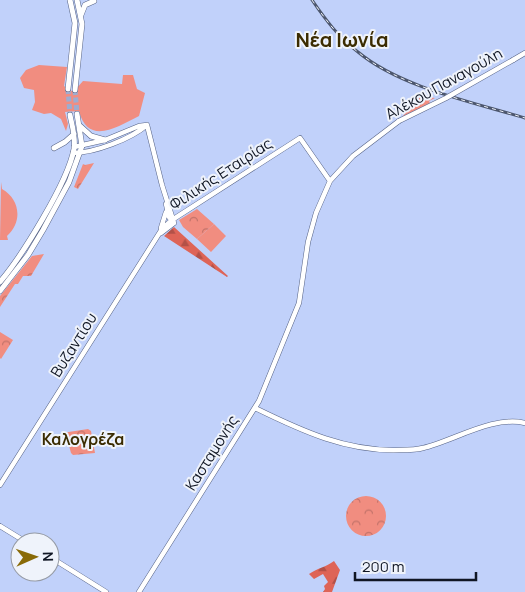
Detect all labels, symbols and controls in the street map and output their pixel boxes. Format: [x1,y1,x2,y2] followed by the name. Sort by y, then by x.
[295,26,389,53] district label: Νέα Ιωνία
[382,43,506,124] street label: Αλέκου Παναγούλη
[165,132,276,215] street label: Φιλικής Εταιρίας
[46,309,102,381] street label: Βυζαντίου
[180,411,243,494] street label: Κασταμονής
[42,428,124,450] district label: Καλογρέζα
[10,532,60,582] north arrow
[355,550,476,582] scale bar
[39,551,58,562] text: N
[362,556,405,577] text: 200 m

